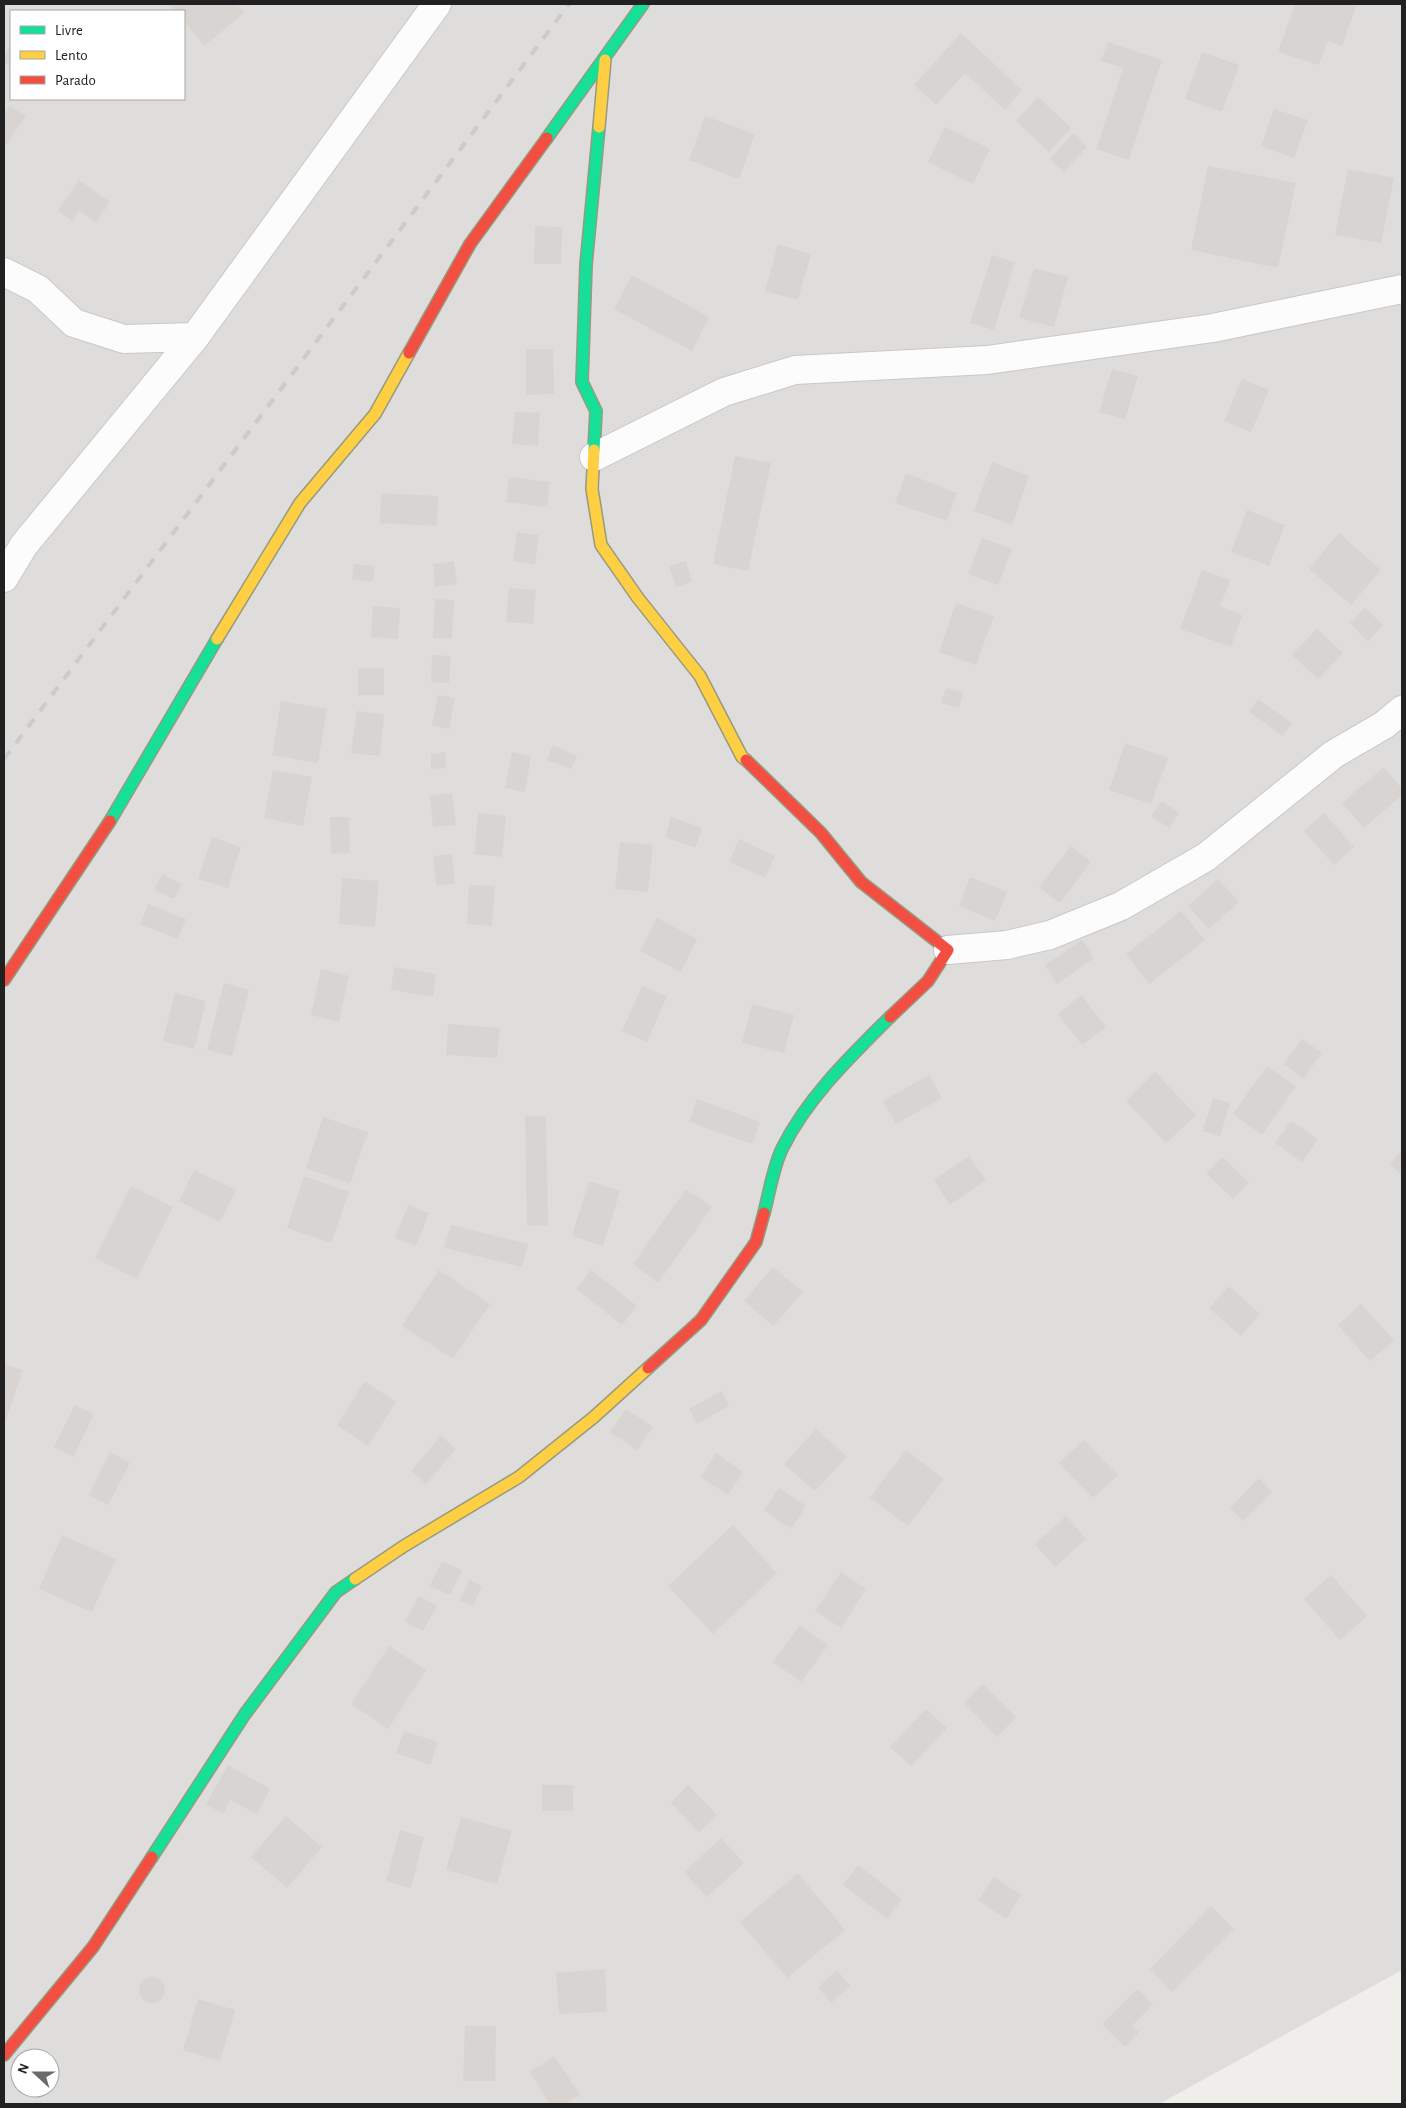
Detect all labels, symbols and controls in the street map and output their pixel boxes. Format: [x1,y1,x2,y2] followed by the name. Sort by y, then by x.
[10,10,185,100] legend
[55,23,83,38] text: Livre
[55,48,88,63] text: Lento
[55,73,96,88] text: Parado
[10,2048,60,2098] north arrow
[16,2062,32,2076] text: N

